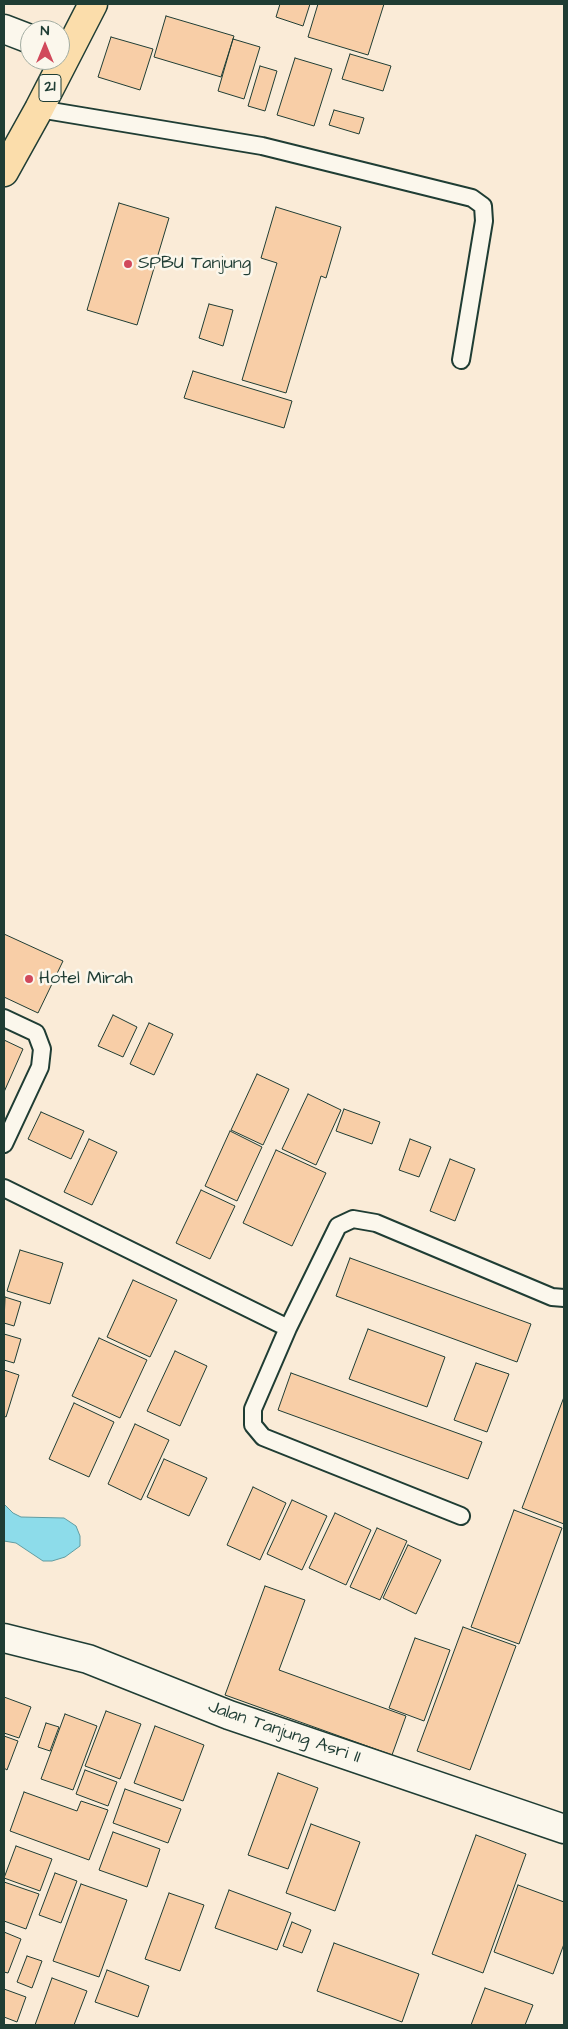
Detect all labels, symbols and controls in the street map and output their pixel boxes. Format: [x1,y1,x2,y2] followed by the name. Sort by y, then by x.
[20,20,70,70] north arrow
[41,21,49,41] text: N
[39,75,61,102] road number: 21
[138,253,251,275] place label: SPBU Tanjung
[122,258,134,270] marker: SPBU Tanjung
[39,968,133,990] place label: Hotel Mirah
[23,973,35,985] marker: Hotel Mirah
[205,1697,363,1769] street label: Jalan Tanjung Asri II

